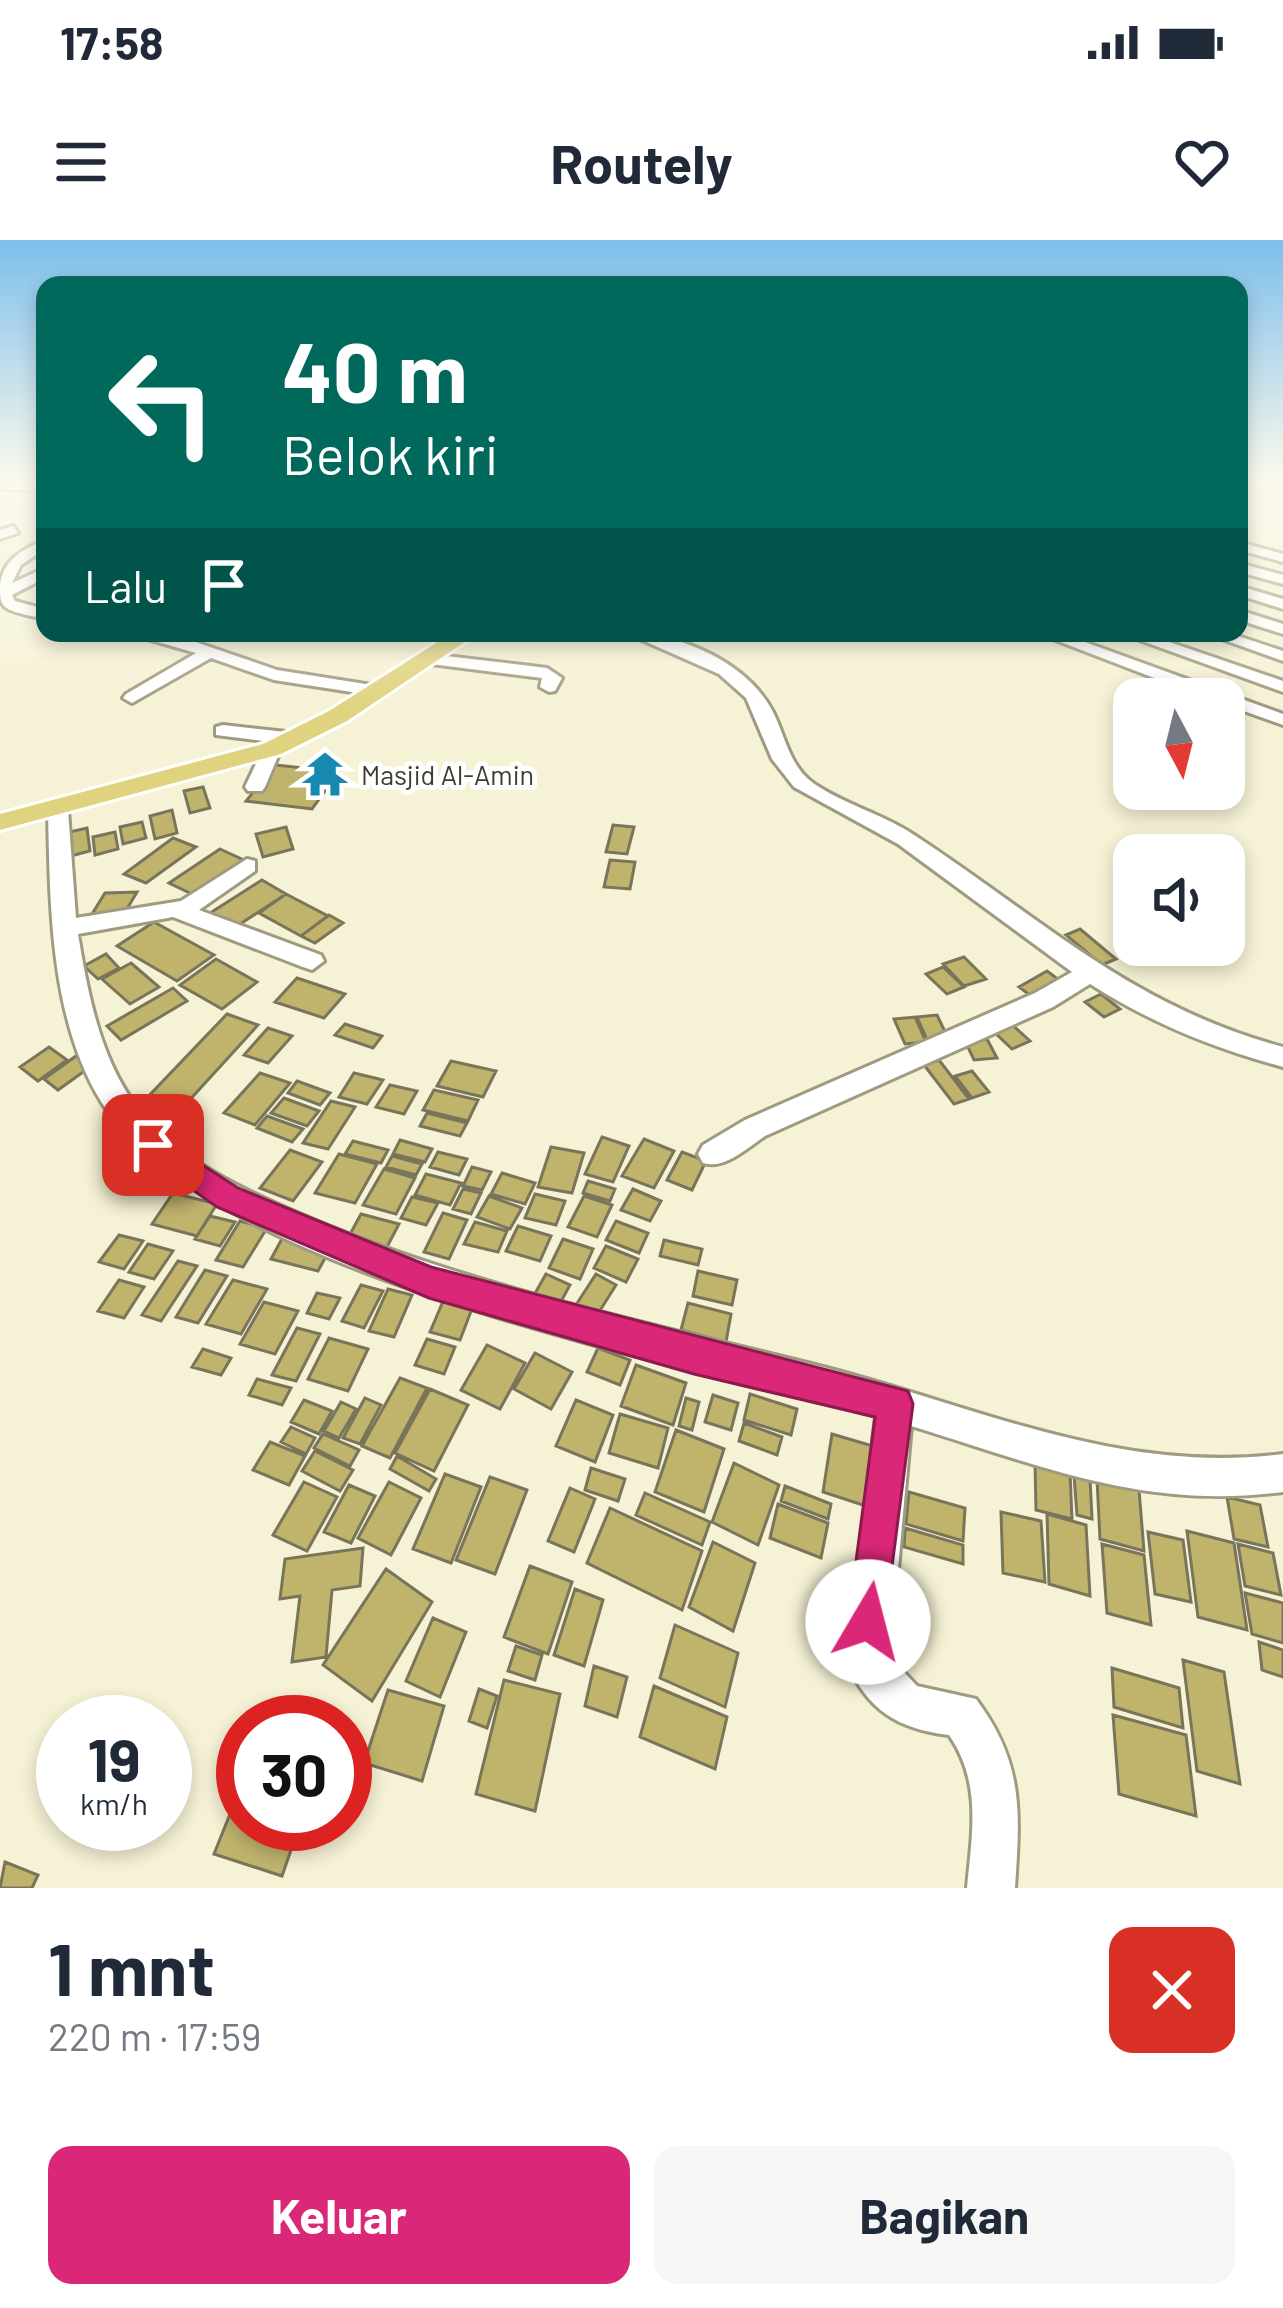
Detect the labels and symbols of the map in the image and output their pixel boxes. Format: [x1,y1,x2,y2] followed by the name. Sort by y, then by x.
[1113,678,1245,810] north arrow
[300,749,350,799] temple icon: Masjid Al-Amin
[361,758,534,790] place label: Masjid Al-Amin
[102,1094,204,1196] pin
[805,1559,931,1685] position arrow
[216,1695,372,1851] speed limit sign: 30

